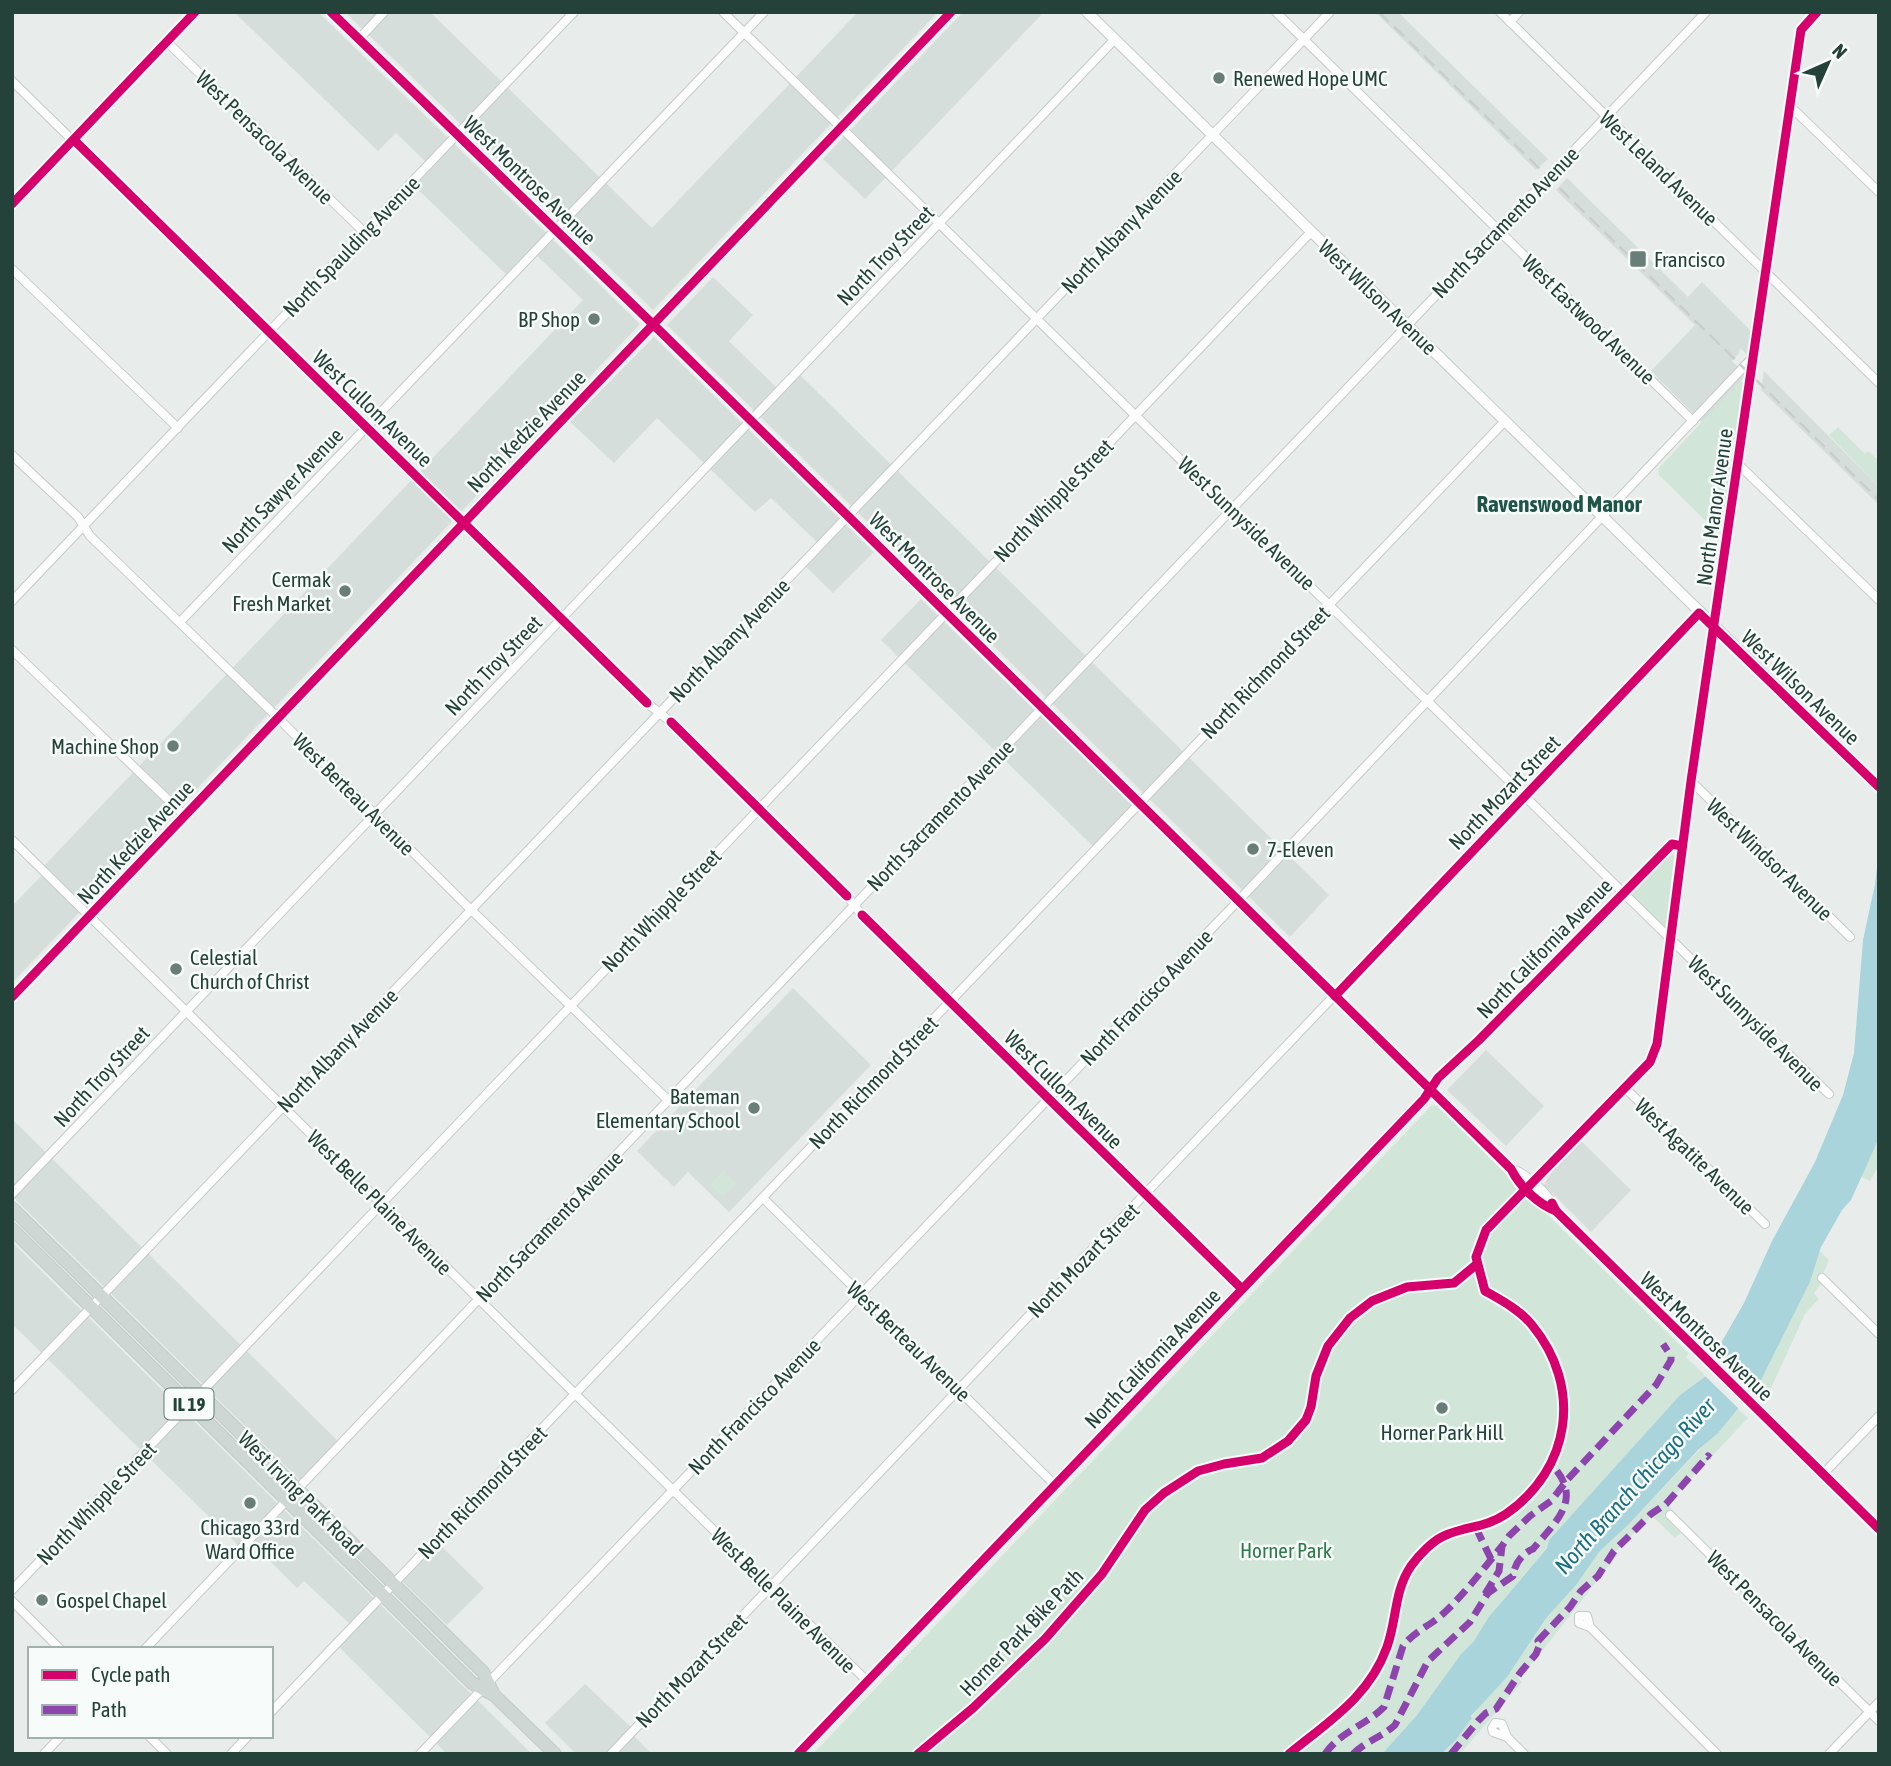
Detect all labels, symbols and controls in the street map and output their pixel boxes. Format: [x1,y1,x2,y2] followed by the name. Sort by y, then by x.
[1793,28,1863,98] north arrow
[1828,39,1852,63] text: N
[191,65,339,209] street label: West Pensacola Avenue
[1233,66,1388,90] place label: Renewed Hope UMC
[1211,70,1227,86] marker: Renewed Hope UMC
[1595,106,1723,230] street label: West Leland Avenue
[459,111,601,249] street label: West Montrose Avenue
[1427,141,1583,303] street label: North Sacramento Avenue
[1056,164,1186,298] street label: North Albany Avenue
[278,171,424,321] street label: North Spaulding Avenue
[832,200,938,310] street label: North Troy Street
[1314,235,1442,359] street label: West Wilson Avenue
[1654,247,1725,271] place label: Francisco
[1517,249,1661,389] street label: West Eastwood Avenue
[1628,249,1648,269] marker: Francisco
[518,307,580,331] place label: BP Shop
[586,311,602,327] marker: BP Shop
[308,345,438,471] street label: West Cullom Avenue
[462,365,590,497] street label: North Kedzie Avenue
[217,423,347,557] street label: North Sawyer Avenue
[1691,427,1737,587] street label: North Manor Avenue
[988,434,1118,566] street label: North Whipple Street
[1173,451,1321,595] street label: West Sunnyside Avenue
[1476,491,1643,517] district label: Ravenswood Manor
[865,507,1005,647] street label: West Montrose Avenue
[232,567,331,615] place label: Cermak Fresh Market
[664,573,794,707] street label: North Albany Avenue
[337,583,353,599] marker: Cermak Fresh Market
[1196,601,1334,743] street label: North Richmond Street
[440,610,546,720] street label: North Troy Street
[1737,625,1865,749] street label: West Wilson Avenue
[288,728,420,860] street label: West Berteau Avenue
[1443,730,1565,854] street label: North Mozart Street
[51,734,159,758] place label: Machine Shop
[862,734,1018,896] street label: North Sacramento Avenue
[165,738,181,754] marker: Machine Shop
[72,775,198,909] street label: North Kedzie Avenue
[1702,793,1838,925] street label: West Windsor Avenue
[1267,837,1334,861] place label: 7-Eleven
[1245,841,1261,857] marker: 7-Eleven
[596,844,726,976] street label: North Whipple Street
[1471,873,1617,1023] street label: North California Avenue
[1075,924,1217,1070] street label: North Francisco Avenue
[190,945,309,993] place label: Celestial Church of Christ
[1683,950,1829,1096] street label: West Sunnyside Avenue
[168,961,184,977] marker: Celestial Church of Christ
[272,983,402,1117] street label: North Albany Avenue
[804,1011,942,1153] street label: North Richmond Street
[48,1021,154,1131] street label: North Troy Street
[1000,1025,1128,1153] street label: West Cullom Avenue
[596,1084,740,1132] place label: Bateman Elementary School
[1630,1093,1760,1219] street label: West Agatite Avenue
[746,1100,762,1116] marker: Bateman Elementary School
[303,1125,457,1279] street label: West Belle Plaine Avenue
[471,1145,627,1307] street label: North Sacramento Avenue
[1022,1198,1144,1322] street label: North Mozart Street
[1636,1267,1778,1405] street label: West Montrose Avenue
[842,1276,976,1406] street label: West Berteau Avenue
[1079,1283,1225,1433] street label: North California Avenue
[683,1333,825,1479] street label: North Francisco Avenue
[164,1388,214,1420] road number: IL 19
[1549,1392,1721,1579] water label: North Branch Chicago River
[1434,1400,1450,1416] marker: Horner Park Hill
[1380,1420,1504,1444] place label: Horner Park Hill
[413,1421,551,1563] street label: North Richmond Street
[234,1426,368,1560] street label: West Irving Park Road
[31,1437,161,1569] street label: North Whipple Street
[242,1495,258,1511] marker: Chicago 33rd Ward Office
[200,1515,300,1563] place label: Chicago 33rd Ward Office
[707,1523,861,1677] street label: West Belle Plaine Avenue
[1240,1538,1332,1562] park label: Horner Park
[1702,1545,1848,1691] street label: West Pensacola Avenue
[954,1564,1088,1700] street label: Horner Park Bike Path
[56,1588,167,1612] place label: Gospel Chapel
[34,1592,50,1608] marker: Gospel Chapel
[630,1608,752,1732] street label: North Mozart Street
[28,1647,273,1738] legend
[91,1662,170,1686] text: Cycle path
[91,1697,127,1721] text: Path

